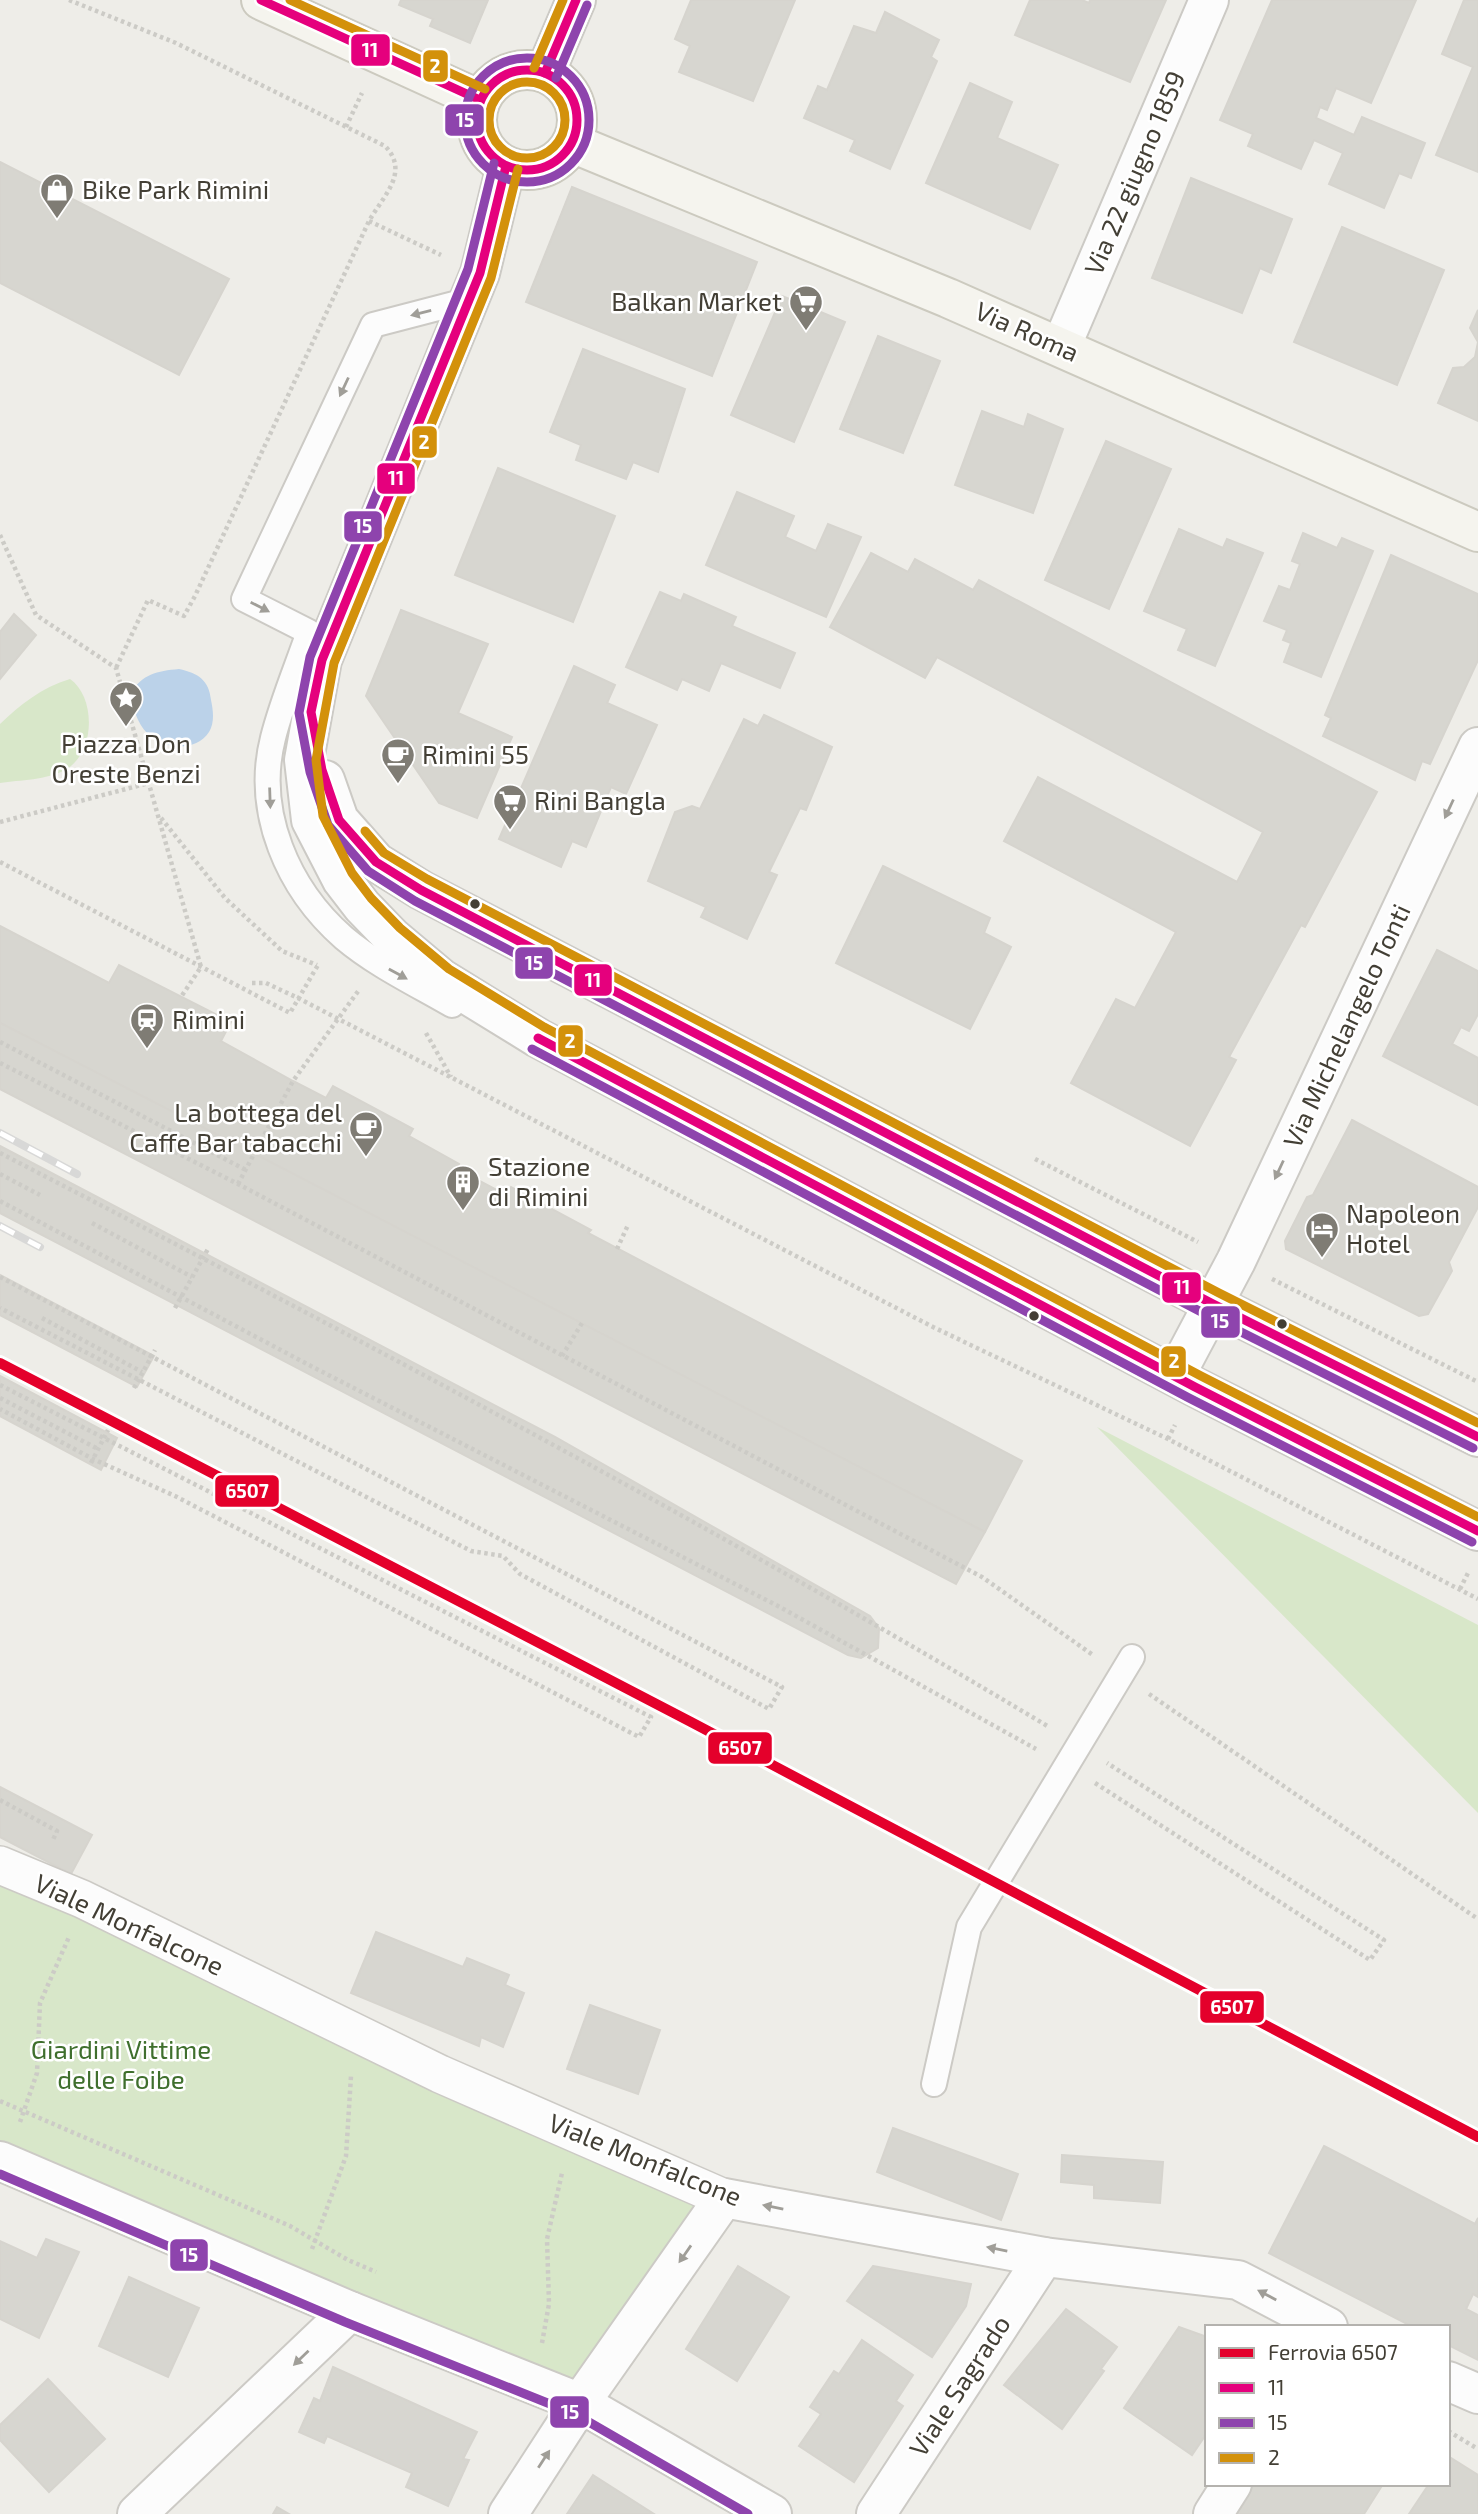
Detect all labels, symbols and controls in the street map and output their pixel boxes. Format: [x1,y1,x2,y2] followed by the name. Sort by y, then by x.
[350,33,391,67] line badge: 11
[362,38,378,61] text: 11
[422,49,449,83] line badge: 2
[429,54,441,77] text: 2
[1077,66,1191,279] street label: Via 22 giugno 1859
[444,103,485,137] line badge: 15
[456,108,474,131] text: 15
[38,171,76,220] shop icon: Bike Park Rimini
[82,173,269,204] place label: Bike Park Rimini
[787,283,825,332] supermarket icon: Balkan Market
[611,285,782,316] place label: Balkan Market
[971,294,1084,367] street label: Via Roma
[410,308,431,318] one-way arrow
[338,377,350,397] one-way arrow
[411,425,438,459] line badge: 2
[418,430,430,453] text: 2
[376,462,416,495] line badge: 11
[388,466,404,489] text: 11
[343,510,383,543] line badge: 15
[354,514,372,537] text: 15
[250,601,270,612] one-way arrow
[107,679,145,728] place icon: Piazza Don Oreste Benzi
[51,727,201,788] place label: Piazza Don Oreste Benzi
[379,736,417,785] cafe icon: Rimini 55
[422,738,529,769] place label: Rimini 55
[491,782,529,831] supermarket icon: Rini Bangla
[534,784,666,815] place label: Rini Bangla
[264,787,276,809] one-way arrow
[1443,799,1455,819] one-way arrow
[468,897,482,911] unlabelled marker
[1276,899,1416,1152] street label: Via Michelangelo Tonti
[514,946,554,980] line badge: 15
[525,951,543,974] text: 15
[573,963,613,997] line badge: 11
[388,968,407,980] one-way arrow
[585,968,601,991] text: 11
[128,1001,166,1050] station icon: Rimini
[172,1003,245,1034] place label: Rimini
[557,1024,584,1058] line badge: 2
[564,1029,576,1052] text: 2
[129,1096,342,1157] place label: La bottega del Caffe Bar tabacchi
[347,1109,385,1158] cafe icon: La bottega del Caffe Bar tabacchi
[488,1150,590,1211] place label: Stazione di Rimini
[1273,1160,1285,1180] one-way arrow
[444,1163,482,1212] building icon: Stazione di Rimini
[1346,1197,1460,1258] place label: Napoleon Hotel
[1303,1210,1341,1259] hotel icon: Napoleon Hotel
[1161,1271,1202,1304] line badge: 11
[1174,1275,1190,1298] text: 11
[1200,1305,1241,1339] line badge: 15
[1027,1309,1041,1323] unlabelled marker
[1211,1309,1229,1332] text: 15
[1275,1317,1289,1331] unlabelled marker
[1160,1345,1187,1378] line badge: 2
[1168,1349,1180,1372] text: 2
[214,1474,280,1508] line badge: 6507
[225,1479,269,1502] text: 6507
[707,1731,773,1765] line badge: 6507
[718,1736,762,1759] text: 6507
[30,1866,229,1981] street label: Viale Monfalcone
[1199,1990,1265,2024] line badge: 6507
[1210,1995,1254,2018] text: 6507
[31,2033,211,2094] park label: Giardini Vittime delle Foibe
[545,2106,746,2211] street label: Viale Monfalcone
[762,2201,784,2212] one-way arrow
[169,2238,209,2272] line badge: 15
[180,2243,198,2266] text: 15
[985,2243,1007,2254] one-way arrow
[678,2245,692,2263] one-way arrow
[1257,2289,1277,2301] one-way arrow
[902,2309,1016,2461] street label: Viale Sagrado
[1205,2325,1450,2486] legend
[1268,2339,1398,2364] text: Ferrovia 6507
[293,2350,310,2366] one-way arrow
[1268,2374,1285,2399] text: 11
[549,2395,590,2429] line badge: 15
[561,2400,579,2423] text: 15
[1268,2409,1288,2434] text: 15
[1268,2444,1280,2469] text: 2
[537,2449,550,2468] one-way arrow

